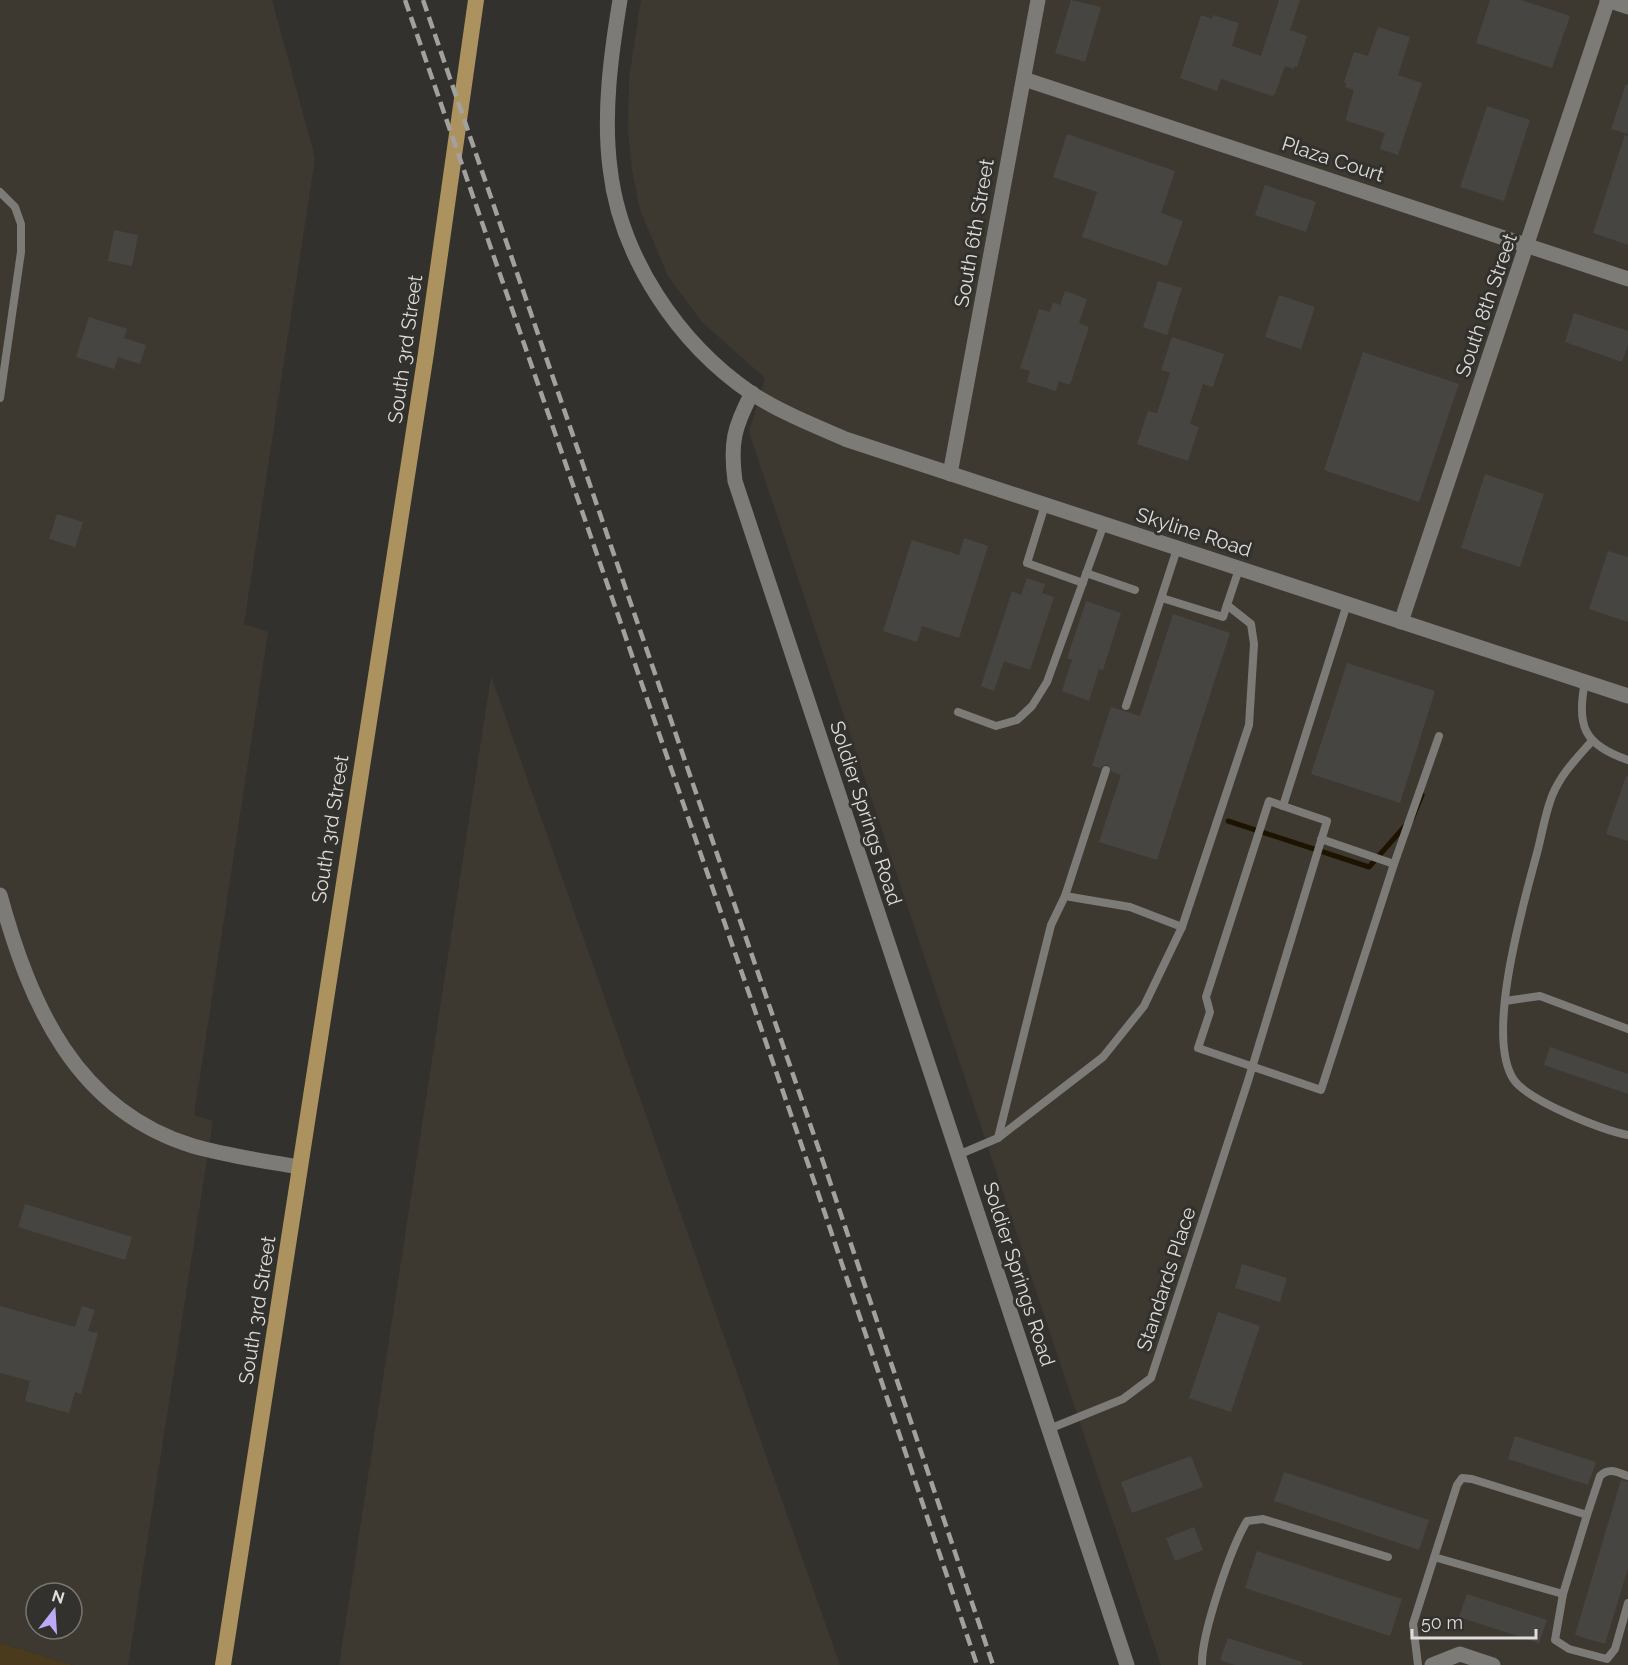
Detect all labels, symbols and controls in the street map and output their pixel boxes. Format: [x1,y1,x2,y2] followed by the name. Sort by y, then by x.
[1279,131,1387,187] street label: Plaza Court
[949,157,999,309] street label: South 6th Street
[1450,230,1522,380] street label: South 8th Street
[383,273,427,425] street label: South 3rd Street
[1133,502,1255,562] street label: Skyline Road
[825,718,907,908] street label: Soldier Springs Road
[306,753,354,905] street label: South 3rd Street
[978,1179,1060,1369] street label: Soldier Springs Road
[1131,1204,1201,1354] street label: Standards Place
[233,1234,281,1386] street label: South 3rd Street
[24,1581,84,1641] north arrow
[50,1586,67,1608] text: N
[1412,1602,1536,1640] scale bar
[1421,1612,1463,1633] text: 50 m

